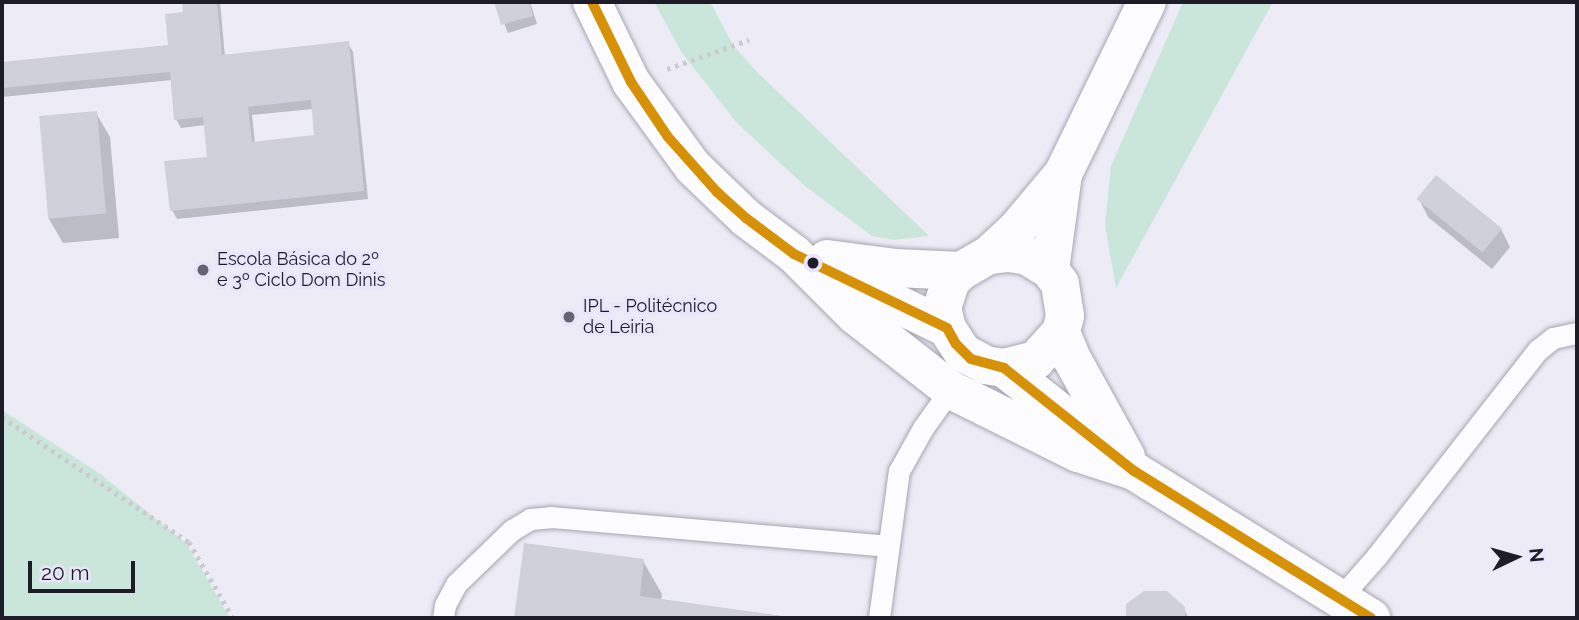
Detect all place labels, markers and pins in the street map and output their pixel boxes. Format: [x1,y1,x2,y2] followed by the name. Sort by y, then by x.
[217,249,385,292] place label: Escola Básica do 2º e 3º Ciclo Dom Dinis
[806,256,820,270] unlabelled marker
[195,262,211,278] marker: Escola Básica do 2º e 3º Ciclo Dom Dinis
[583,296,718,338] place label: IPL - Politécnico de Leiria
[561,309,577,325] marker: IPL - Politécnico de Leiria

